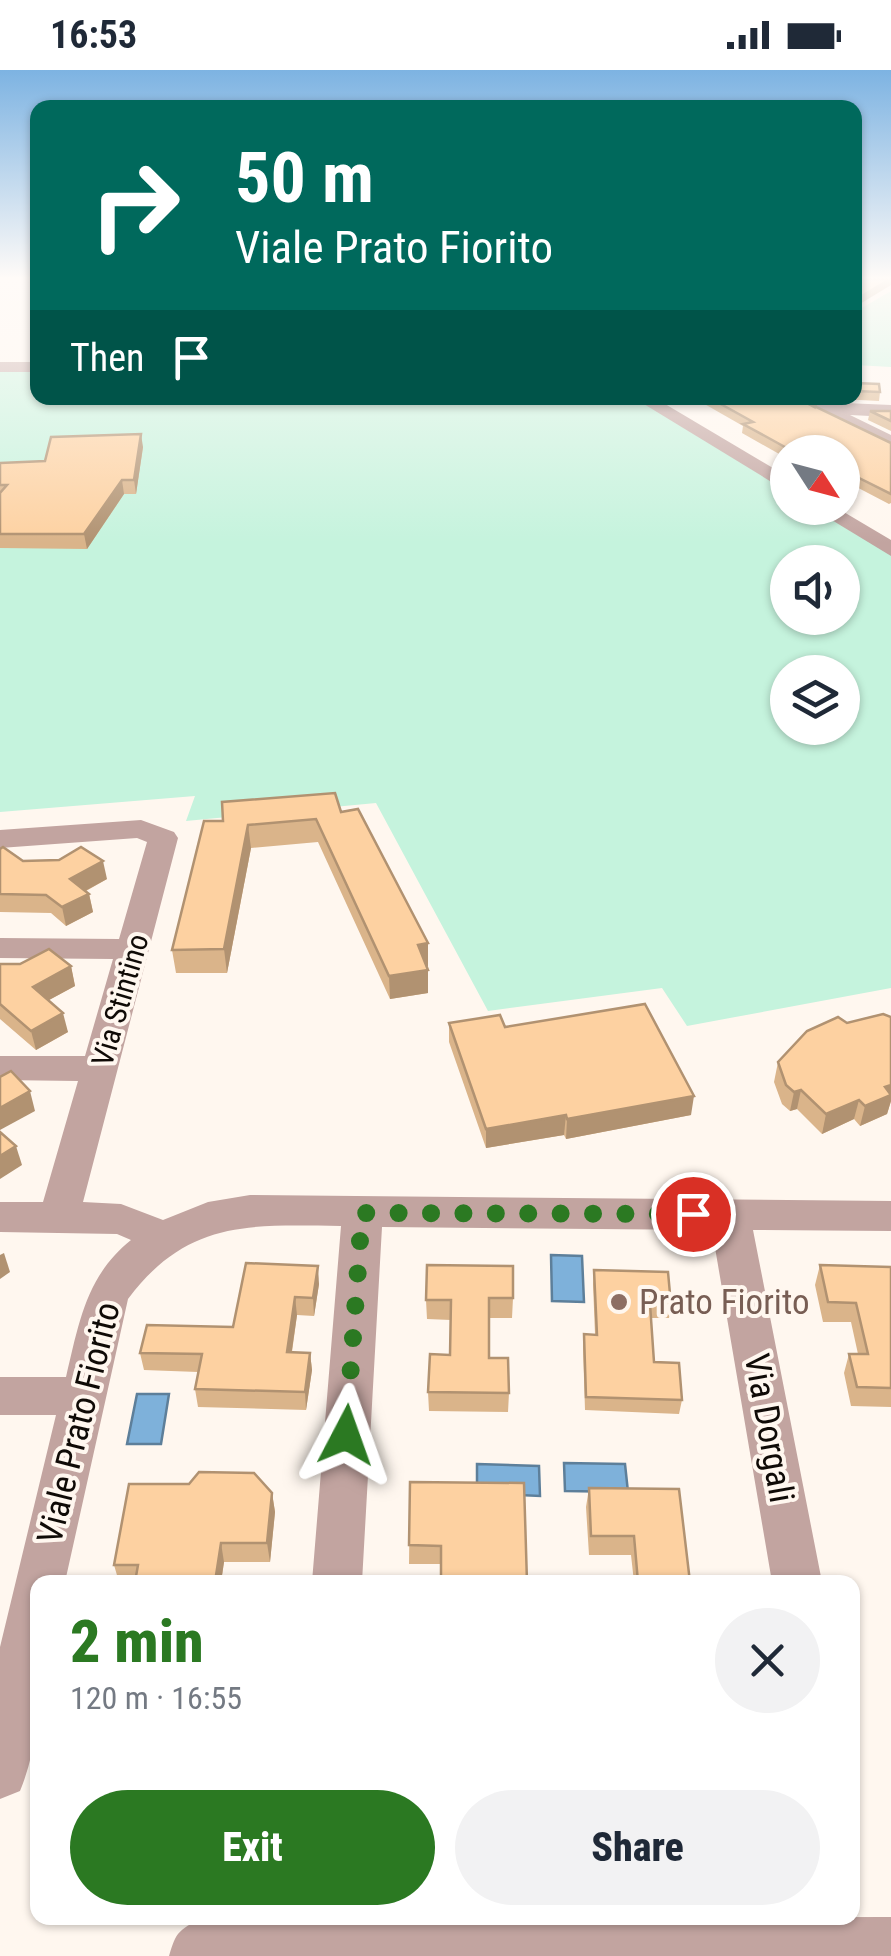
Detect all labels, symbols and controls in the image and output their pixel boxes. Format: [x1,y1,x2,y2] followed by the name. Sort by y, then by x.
[50,13,137,57] text: 16:53
[235,137,374,219] text: 50 m
[70,140,200,270] icon: right
[235,221,553,274] text: Viale Prato Fiorito
[164,330,219,385] icon: arrive
[70,336,144,380] text: Then
[770,435,860,525] north arrow
[770,435,860,745] map controls
[770,545,860,635] button: sound
[770,655,860,745] button: layers
[84,930,156,1070] street label: Via Stintino
[651,1172,736,1257] pin
[666,1187,721,1242] icon: arrive
[639,1282,809,1323] place label: Prato Fiorito
[608,1291,630,1313] marker: Prato Fiorito
[29,1298,129,1548] street label: Viale Prato Fiorito
[736,1350,802,1506] street label: Via Dorgali
[294,1383,398,1487] position arrow
[70,1606,204,1677] text: 2 min
[715,1608,820,1713] button: close
[70,1679,242,1717] text: 120 m · 16:55
[70,1790,435,1905] button: Exit
[455,1790,820,1905] button: Share

